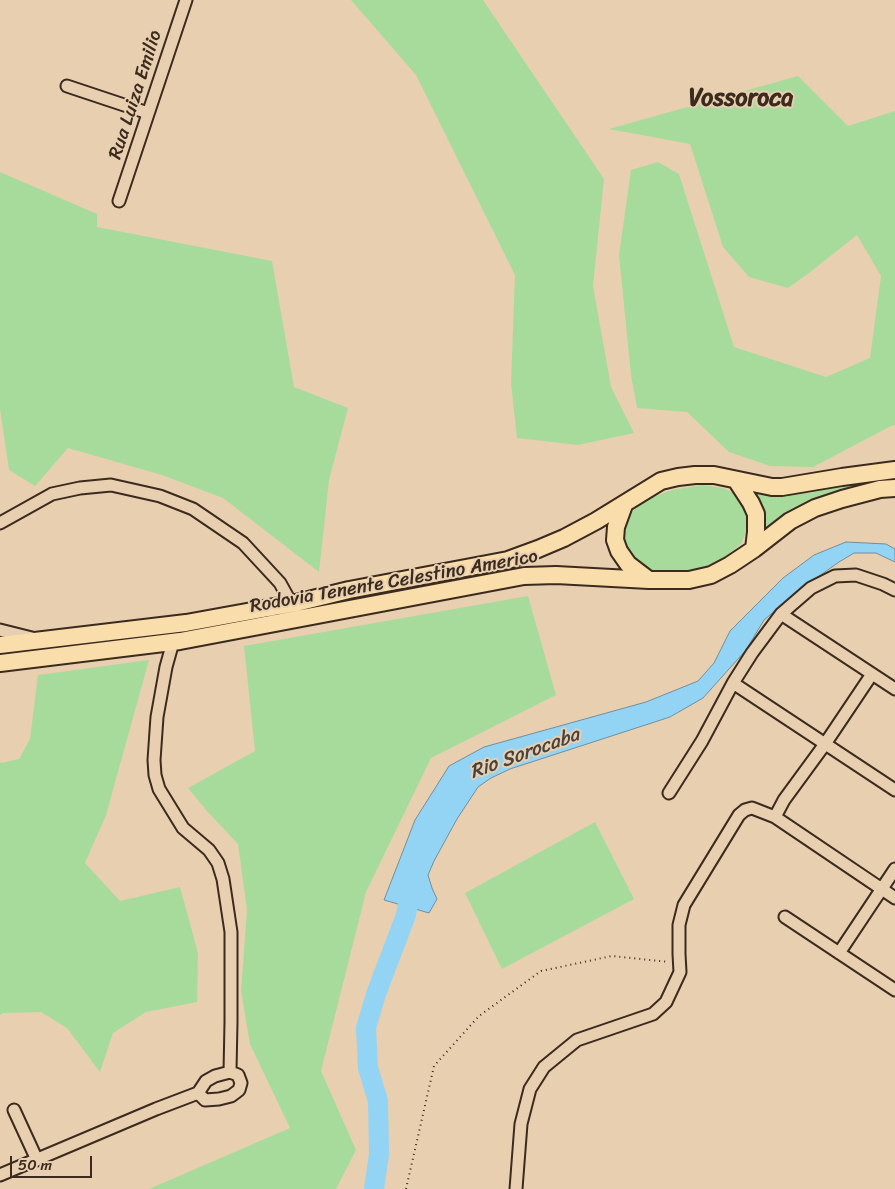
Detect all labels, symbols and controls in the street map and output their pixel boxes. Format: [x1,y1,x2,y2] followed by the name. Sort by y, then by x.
[104,28,168,162] street label: Rua Luiza Emilio
[689,85,793,113] district label: Vossoroca
[248,545,540,619] street label: Rodovia Tenente Celestino Americo
[467,723,583,785] water label: Rio Sorocaba
[12,1146,95,1178] scale bar
[18,1152,52,1178] text: 50 m

